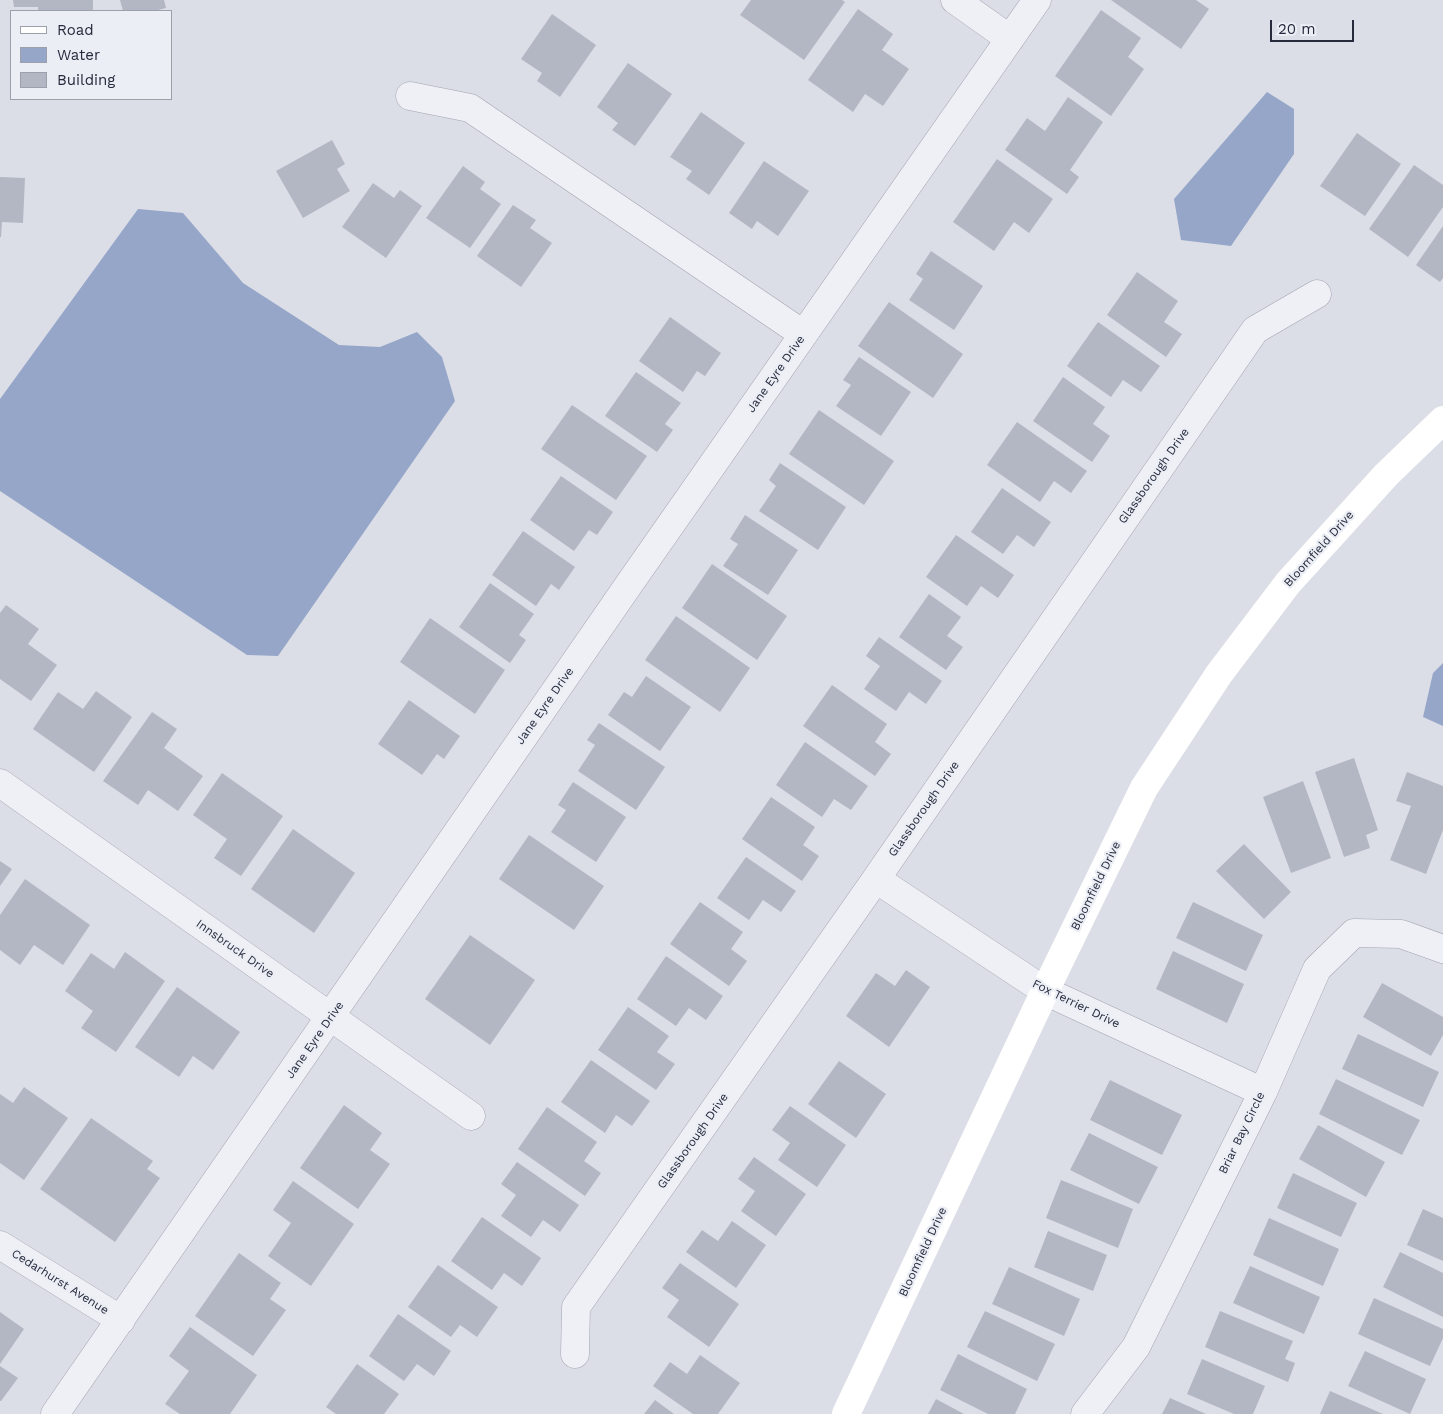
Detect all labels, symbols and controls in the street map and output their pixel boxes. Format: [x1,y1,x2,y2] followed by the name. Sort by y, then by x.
[10,10,172,100] legend
[1273,10,1357,42] scale bar
[1278,20,1316,38] text: 20 m
[57,21,94,39] text: Road
[57,46,100,64] text: Water
[57,71,115,89] text: Building
[744,333,808,415] street label: Jane Eyre Drive
[1116,425,1192,527] street label: Glassborough Drive
[1281,508,1357,590] street label: Bloomfield Drive
[513,665,577,747] street label: Jane Eyre Drive
[886,758,962,860] street label: Glassborough Drive
[1068,839,1124,933] street label: Bloomfield Drive
[193,917,277,981] street label: Innsbruck Drive
[1030,977,1122,1031] street label: Fox Terrier Drive
[283,999,347,1081] street label: Jane Eyre Drive
[655,1090,731,1192] street label: Glassborough Drive
[1216,1090,1268,1176] street label: Briar Bay Circle
[896,1205,950,1299] street label: Bloomfield Drive
[9,1246,111,1318] street label: Cedarhurst Avenue

